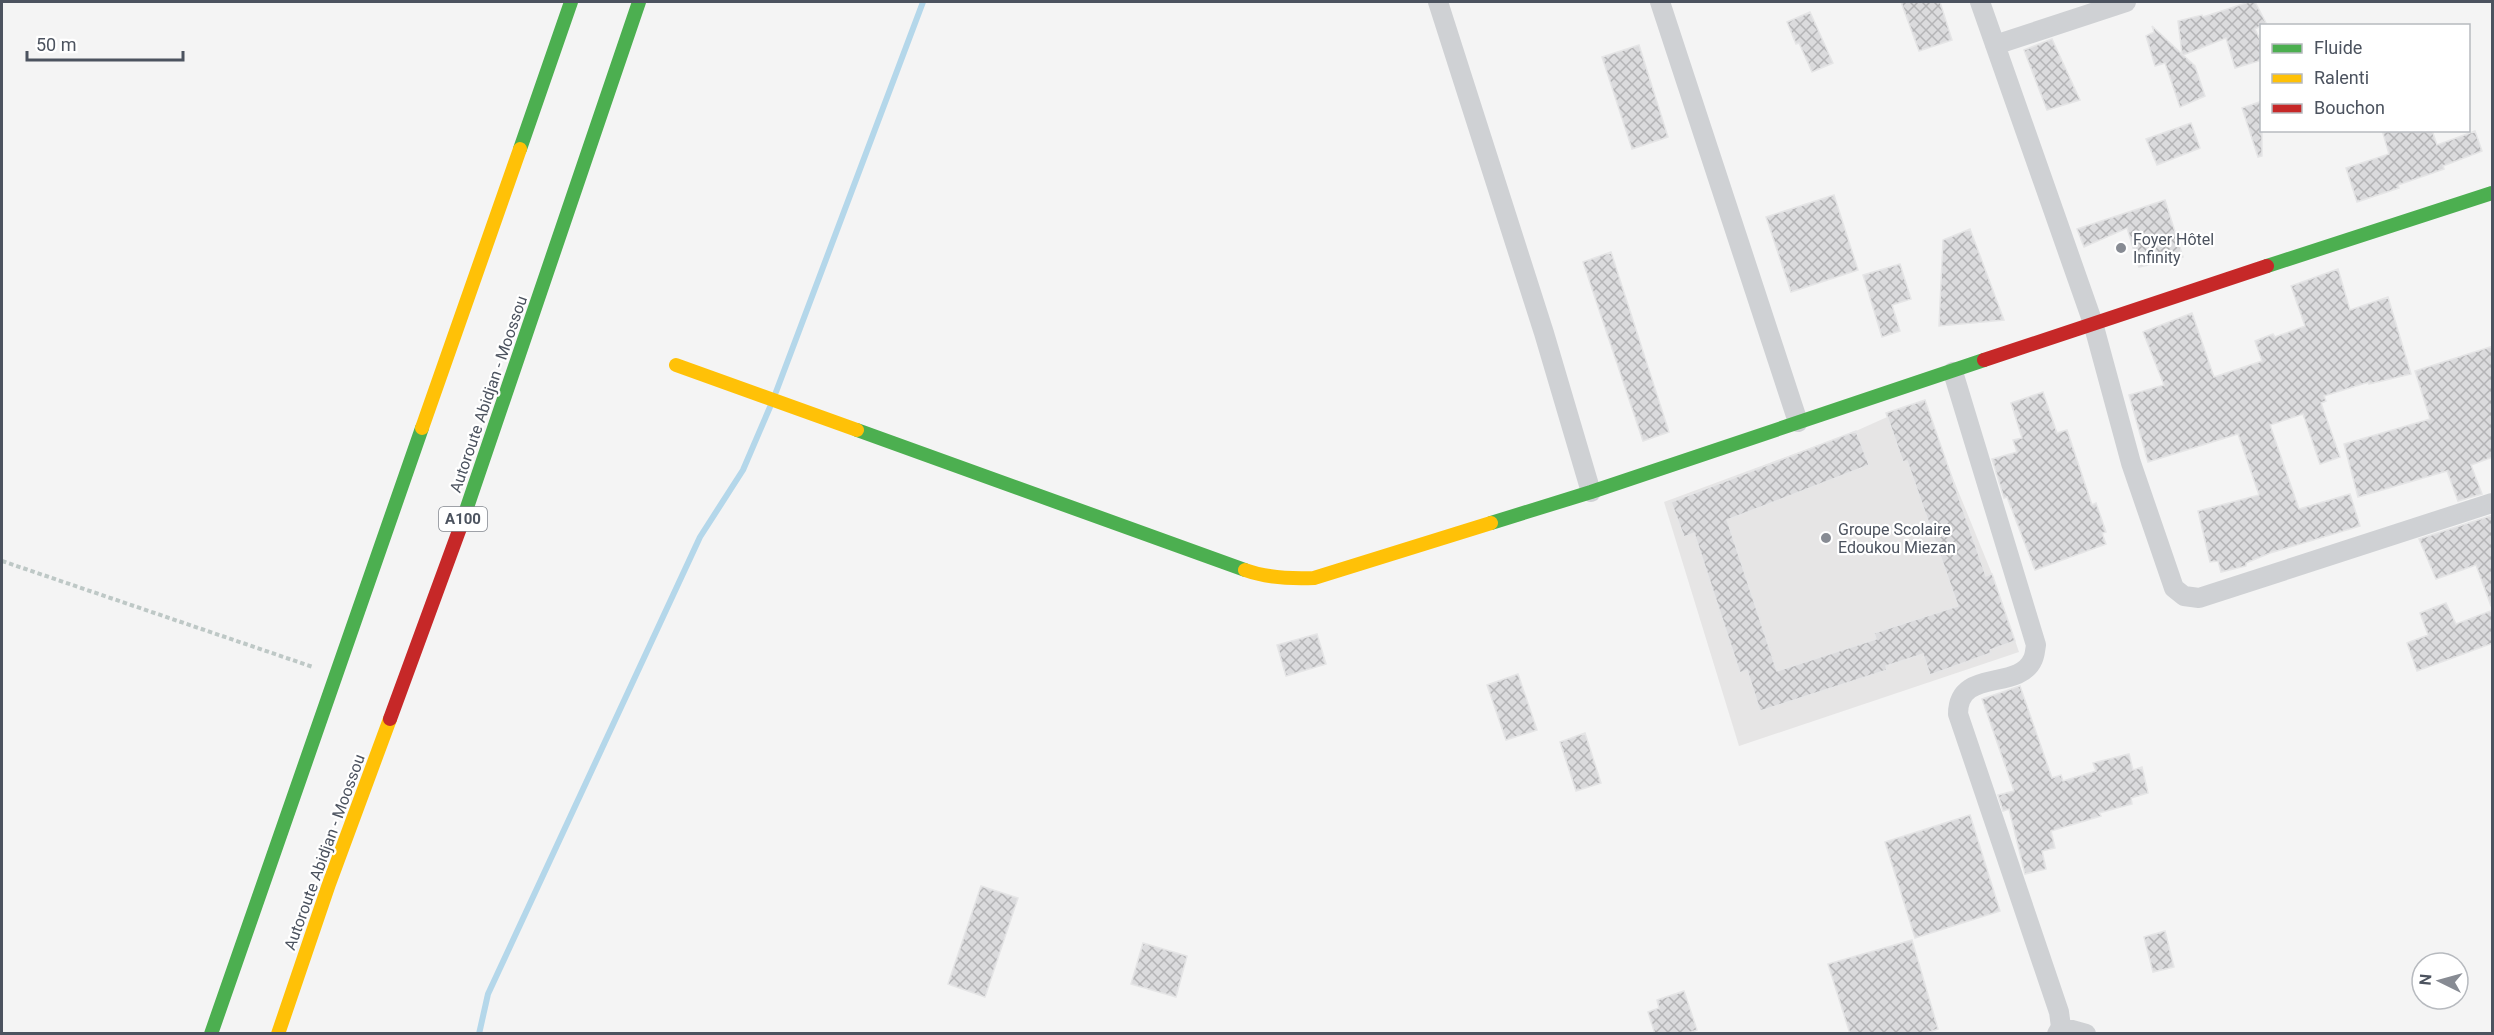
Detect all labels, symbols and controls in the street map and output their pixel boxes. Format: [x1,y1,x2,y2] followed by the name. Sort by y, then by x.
[27,24,183,62] scale bar
[2260,24,2470,132] legend
[36,34,76,55] text: 50 m
[2314,37,2362,58] text: Fluide
[2314,67,2369,88] text: Ralenti
[2314,97,2385,118] text: Bouchon
[2133,230,2214,267] place label: Foyer Hôtel Infinity
[2114,241,2128,255] marker: Foyer Hôtel Infinity
[446,293,531,495] street label: Autoroute Abidjan - Moossou
[439,507,487,531] road number: A100
[1838,520,1956,557] place label: Groupe Scolaire Edoukou Miezan
[1819,531,1833,545] marker: Groupe Scolaire Edoukou Miezan
[280,752,369,953] street label: Autoroute Abidjan - Moossou
[2410,951,2470,1011] north arrow
[2416,973,2436,986] text: N

